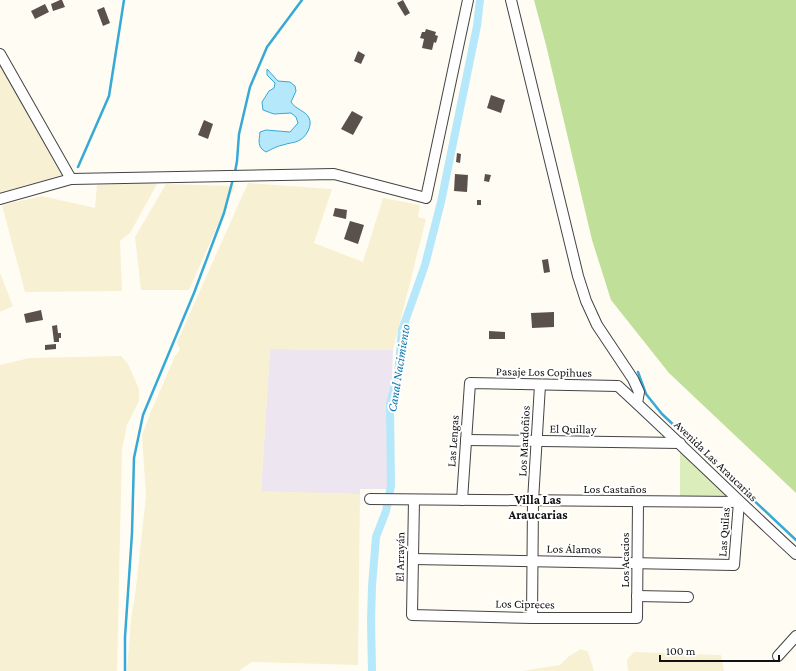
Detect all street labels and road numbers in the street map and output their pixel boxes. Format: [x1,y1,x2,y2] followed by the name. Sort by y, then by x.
[496,364,593,380] street label: Pasaje Los Copihues
[515,405,533,477] street label: Los Mardoñios
[444,414,462,468] street label: Las Lengas
[671,418,761,505] street label: Avenida Las Araucarias
[549,422,597,436] street label: El Quillay
[584,482,647,496] street label: Los Castaños
[715,507,733,557] street label: Las Quilas
[393,531,407,582] street label: El Arrayán
[618,532,632,588] street label: Los Acacios
[547,542,602,556] street label: Los Álamos
[495,596,555,612] street label: Los Cipreces

